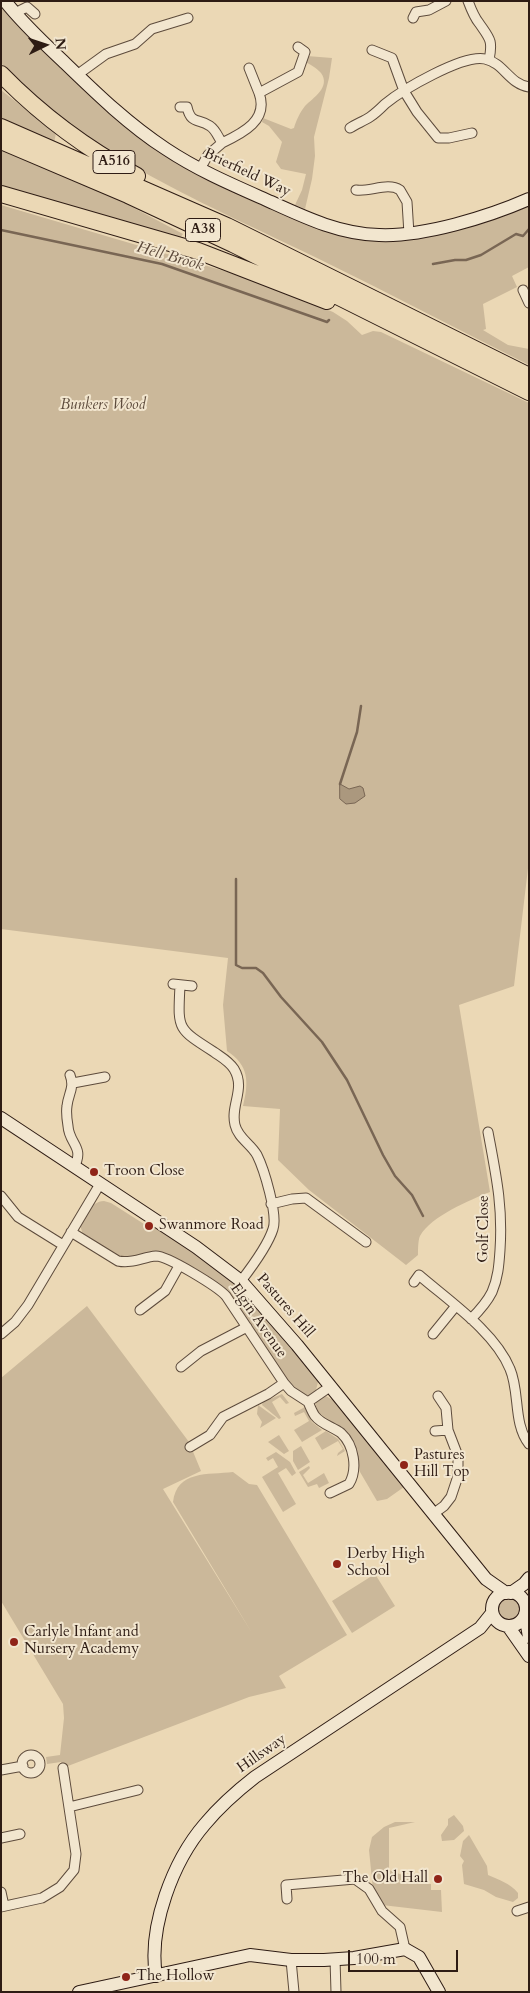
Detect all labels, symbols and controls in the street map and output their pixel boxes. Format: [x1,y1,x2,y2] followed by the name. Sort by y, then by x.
[20,20,70,70] north arrow
[51,37,70,51] text: N
[200,145,294,201] street label: Brierfield Way
[93,150,135,173] road number: A516
[186,218,220,242] road number: A38
[134,238,206,276] water label: Hell Brook
[60,397,146,415] park label: Bunkers Wood
[104,1163,184,1181] place label: Troon Close
[88,1166,100,1178] marker: Troon Close
[476,1195,494,1263] street label: Golf Close
[159,1217,264,1235] place label: Swanmore Road
[143,1220,155,1232] marker: Swanmore Road
[252,1270,318,1342] street label: Pastures Hill
[226,1280,290,1362] street label: Elgin Avenue
[414,1447,470,1482] place label: Pastures Hill Top
[398,1459,410,1471] marker: Pastures Hill Top
[347,1546,425,1581] place label: Derby High School
[331,1558,343,1570] marker: Derby High School
[24,1624,139,1659] place label: Carlyle Infant and Nursery Academy
[8,1636,20,1648] marker: Carlyle Infant and Nursery Academy
[234,1731,290,1777] street label: Hillsway
[342,1870,428,1888] place label: The Old Hall
[432,1873,444,1885] marker: The Old Hall
[350,1940,460,1972] scale bar
[356,1949,396,1969] text: 100 m
[136,1968,214,1986] place label: The Hollow
[120,1971,132,1983] marker: The Hollow

